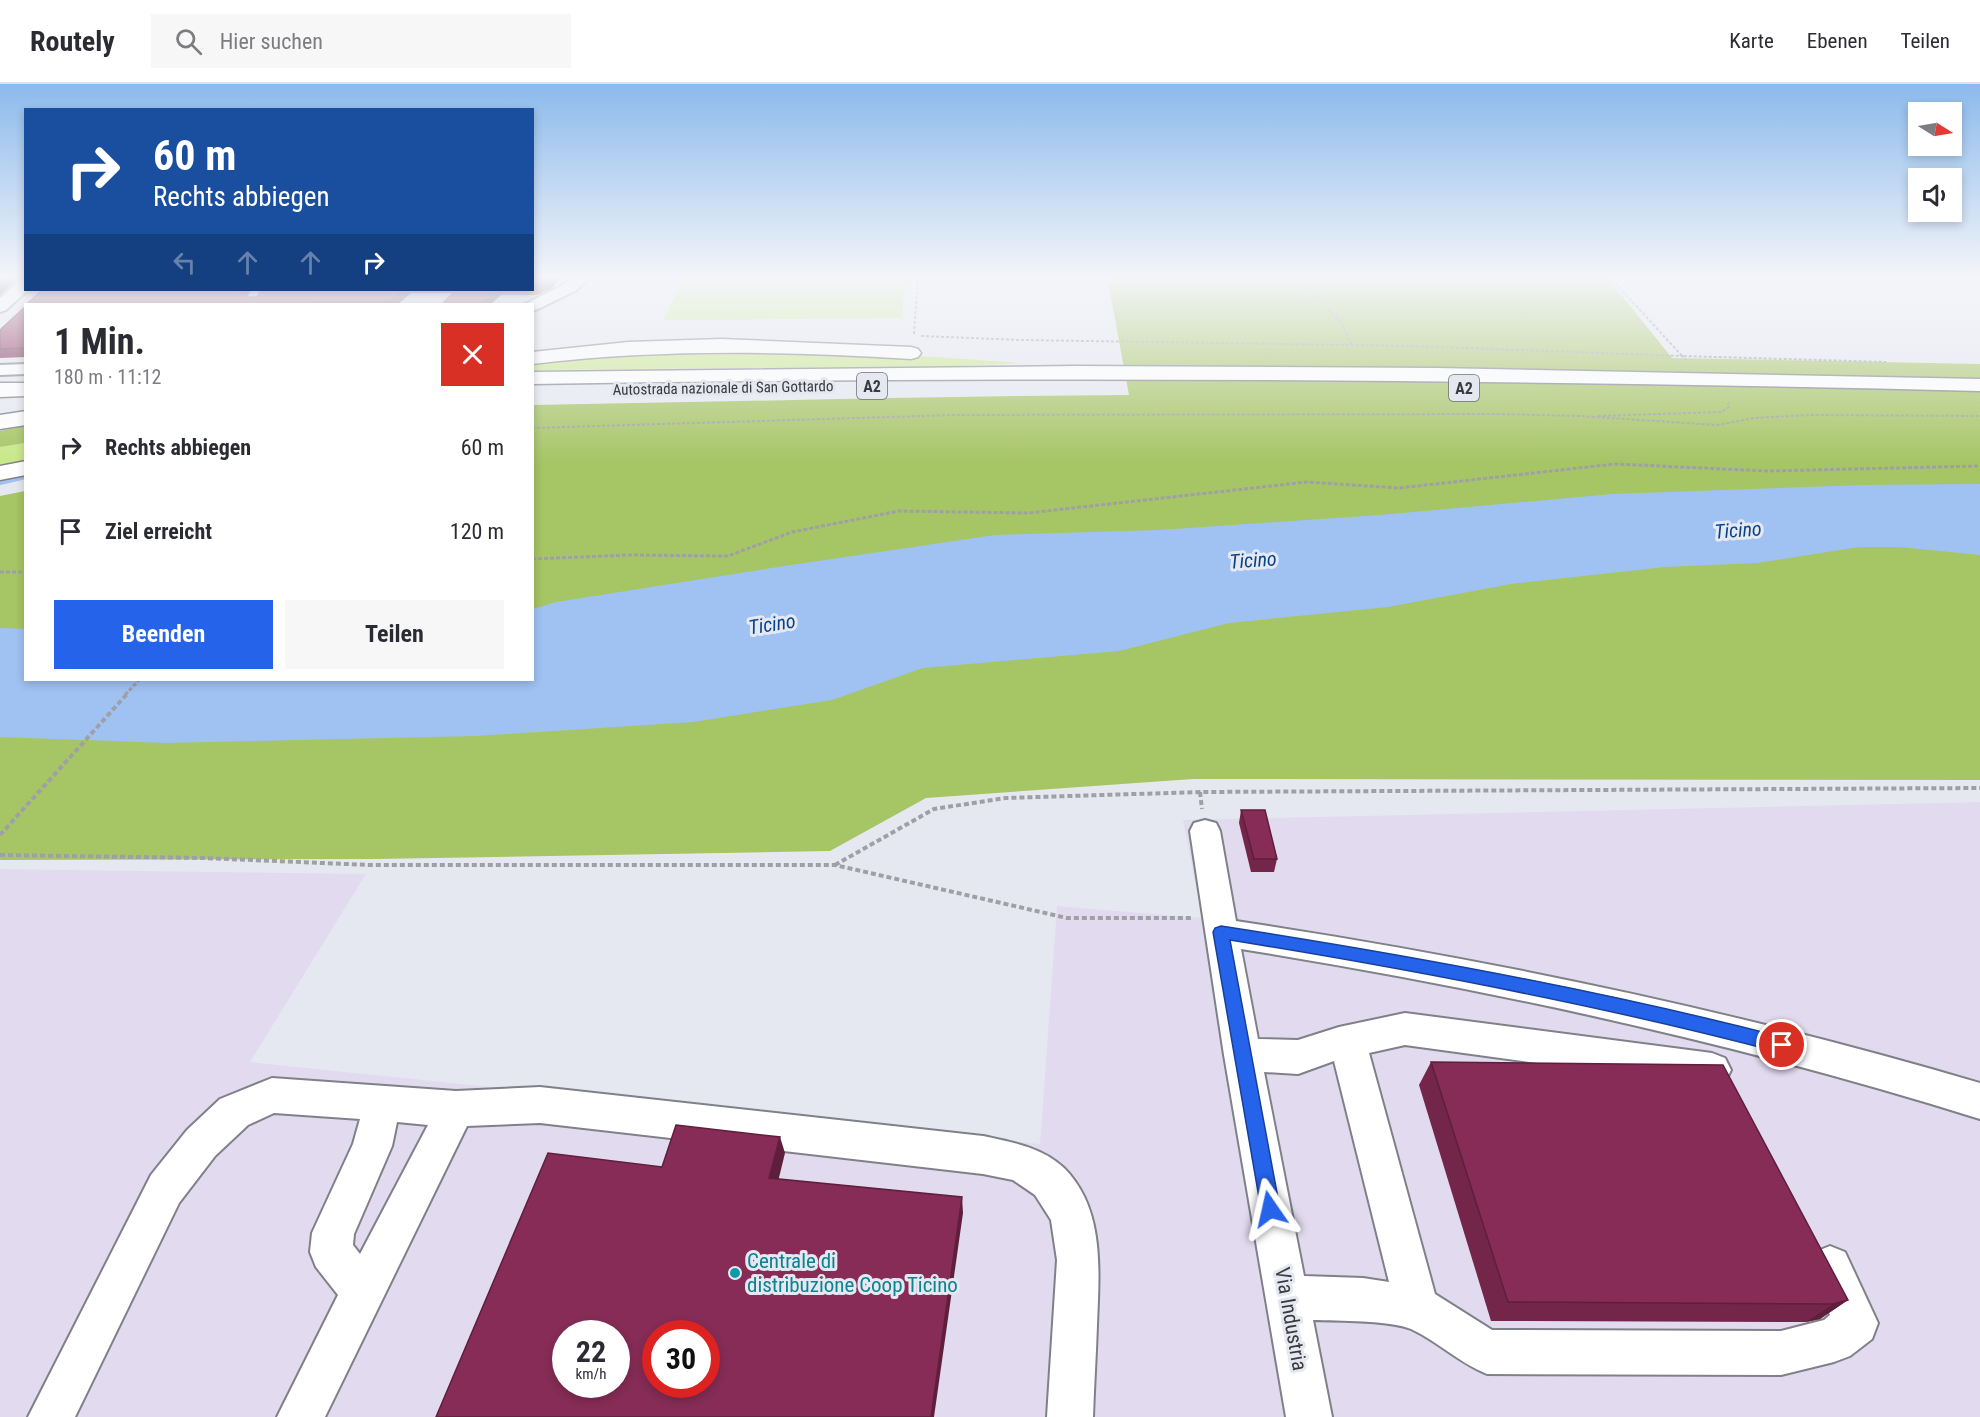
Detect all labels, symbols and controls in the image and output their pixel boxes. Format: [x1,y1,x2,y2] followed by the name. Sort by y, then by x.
[151,14,571,68] search box
[30,25,115,58] text: Routely
[172,25,205,58] icon: search
[220,29,323,54] text: Hier suchen
[1729,29,1774,53] text: Karte
[1807,29,1868,53] text: Ebenen
[1901,29,1950,53] text: Teilen
[1908,102,1962,156] north arrow
[1908,102,1962,222] map controls
[153,131,236,180] text: 60 m
[54,132,132,210] icon: right
[1908,168,1962,222] button: sound
[153,181,329,213] text: Rechts abbiegen
[168,246,201,279] icon: left
[231,246,264,279] icon: ahead
[294,246,327,279] icon: ahead
[357,246,390,279] icon: right
[54,321,145,363] text: 1 Min.
[441,323,504,386] button: close
[54,365,161,389] text: 180 m · 11:12
[857,373,887,399] road number: A2
[1449,375,1479,401] road number: A2
[613,377,833,399] street label: Autostrada nazionale di San Gottardo
[54,431,87,464] icon: right
[105,435,251,460] text: Rechts abbiegen
[461,435,504,460] text: 60 m
[54,515,87,548] icon: arrive
[1714,516,1762,544] water label: Ticino
[105,519,212,544] text: Ziel erreicht
[450,519,504,544] text: 120 m
[1229,546,1277,574] water label: Ticino
[54,600,273,669] button: Beenden
[285,600,504,669] button: Teilen
[747,608,797,640] water label: Ticino
[1756,1019,1807,1070] pin
[1765,1028,1798,1061] icon: arrive
[1238,1177,1302,1241] position arrow
[747,1249,958,1297] place label: Centrale di distribuzione Coop Ticino
[1270,1265,1312,1373] street label: Via Industria
[728,1266,742,1280] marker: Centrale di distribuzione Coop Ticino
[642,1320,720,1398] speed limit sign: 30
[576,1334,606,1369] text: 22
[576,1365,606,1383] text: km/h

